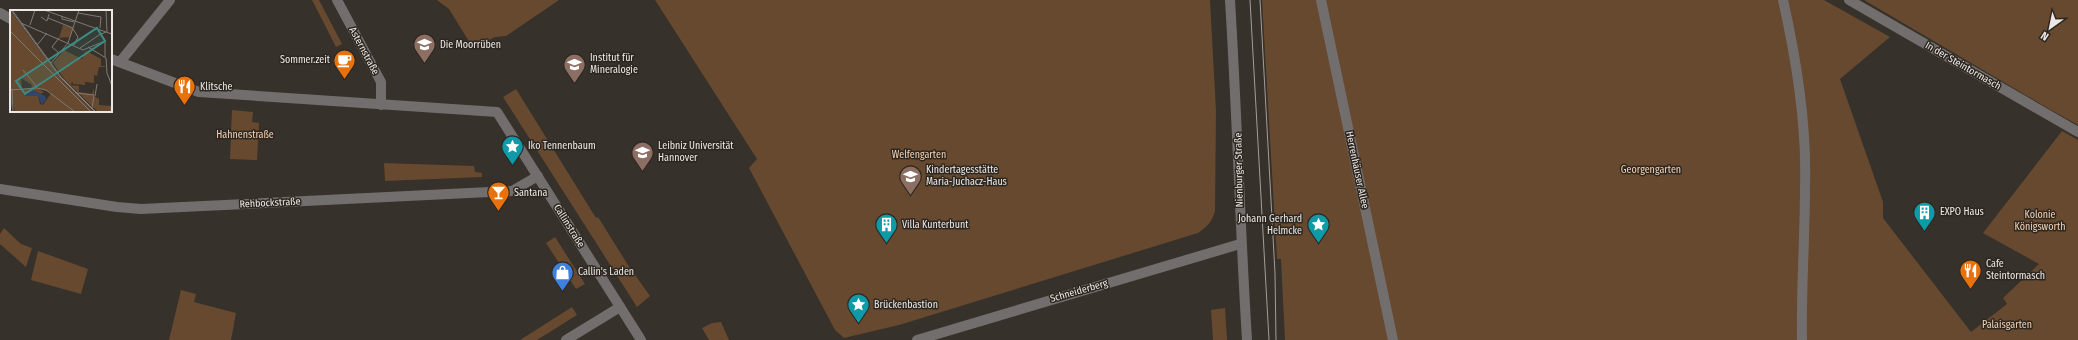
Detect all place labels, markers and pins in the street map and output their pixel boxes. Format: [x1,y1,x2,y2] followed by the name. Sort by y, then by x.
[411,32,437,65] school or university icon: Die Moorrüben
[440,39,501,51] place label: Die Moorrüben
[332,47,358,80] cafe icon: Sommer.zeit
[562,51,588,84] school or university icon: Institut für Mineralogie
[590,52,638,76] place label: Institut für Mineralogie
[280,54,331,66] place label: Sommer.zeit
[171,74,197,107] restaurant icon: Klitsche
[200,81,233,93] place label: Klitsche
[499,133,525,166] place icon: Iko Tennenbaum
[630,139,656,172] school or university icon: Leibniz Universität Hannover
[528,140,596,152] place label: Iko Tennenbaum
[658,140,734,164] place label: Leibniz Universität Hannover
[898,163,924,196] school or university icon: Kindertagesstätte Maria-Juchacz-Haus
[926,164,1007,188] place label: Kindertagesstätte Maria-Juchacz-Haus
[486,180,512,213] bar icon: Santana
[514,187,547,199] place label: Santana
[1912,199,1938,232] building icon: EXPO Haus
[1940,206,1984,218] place label: EXPO Haus
[874,212,900,245] building icon: Villa Kunterbunt
[1305,212,1331,245] place icon: Johann Gerhard Helmcke
[1238,213,1302,237] place label: Johann Gerhard Helmcke
[902,219,969,231] place label: Villa Kunterbunt
[1958,257,1984,290] restaurant icon: Cafe Steintormasch
[1986,258,2045,282] place label: Cafe Steintormasch
[549,259,575,292] shop icon: Callin's Laden
[578,266,634,278] place label: Callin's Laden
[845,292,871,325] place icon: Brückenbastion
[874,299,938,311] place label: Brückenbastion

